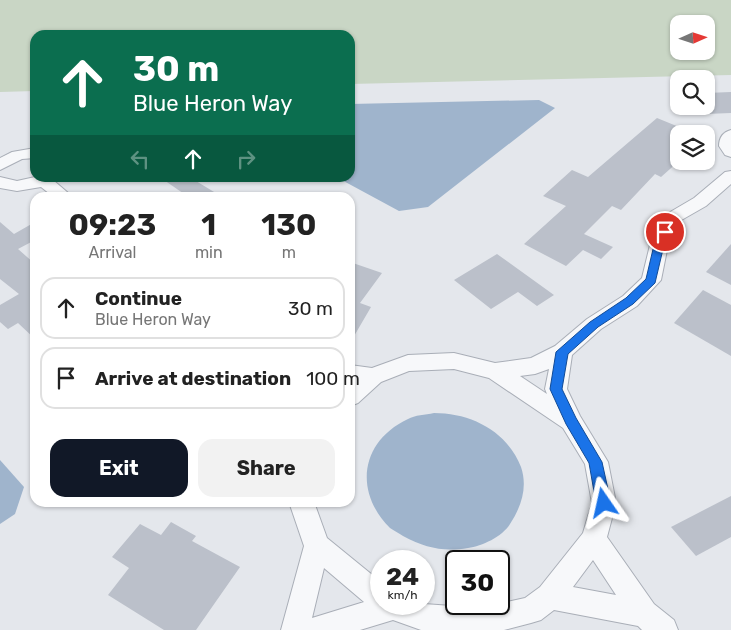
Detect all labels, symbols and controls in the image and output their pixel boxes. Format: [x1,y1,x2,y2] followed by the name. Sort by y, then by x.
[670,15,715,60] north arrow
[670,15,715,170] map controls
[133,48,219,90] text: 30 m
[50,50,115,115] icon: ahead
[670,70,715,115] button: search
[133,90,292,117] text: Blue Heron Way
[670,125,715,170] button: layers
[126,145,154,173] icon: left
[179,145,207,173] icon: ahead
[232,145,260,173] icon: right
[69,207,156,243] text: 09:23
[201,207,216,243] text: 1
[261,207,316,243] text: 130
[644,211,686,253] pin
[651,218,679,246] icon: arrive
[88,243,136,262] text: Arrival
[195,243,223,262] text: min
[282,243,296,262] text: m
[95,287,182,310] text: Continue
[52,294,80,322] icon: ahead
[288,297,333,320] text: 30 m
[95,310,211,329] text: Blue Heron Way
[52,364,80,392] icon: arrive
[95,367,291,390] text: Arrive at destination
[306,367,360,390] text: 100 m
[50,439,188,497] button: Exit
[198,439,335,497] button: Share
[577,476,629,528] position arrow
[445,550,510,615] speed limit sign: 30
[386,562,419,591] text: 24
[388,588,417,602] text: km/h

